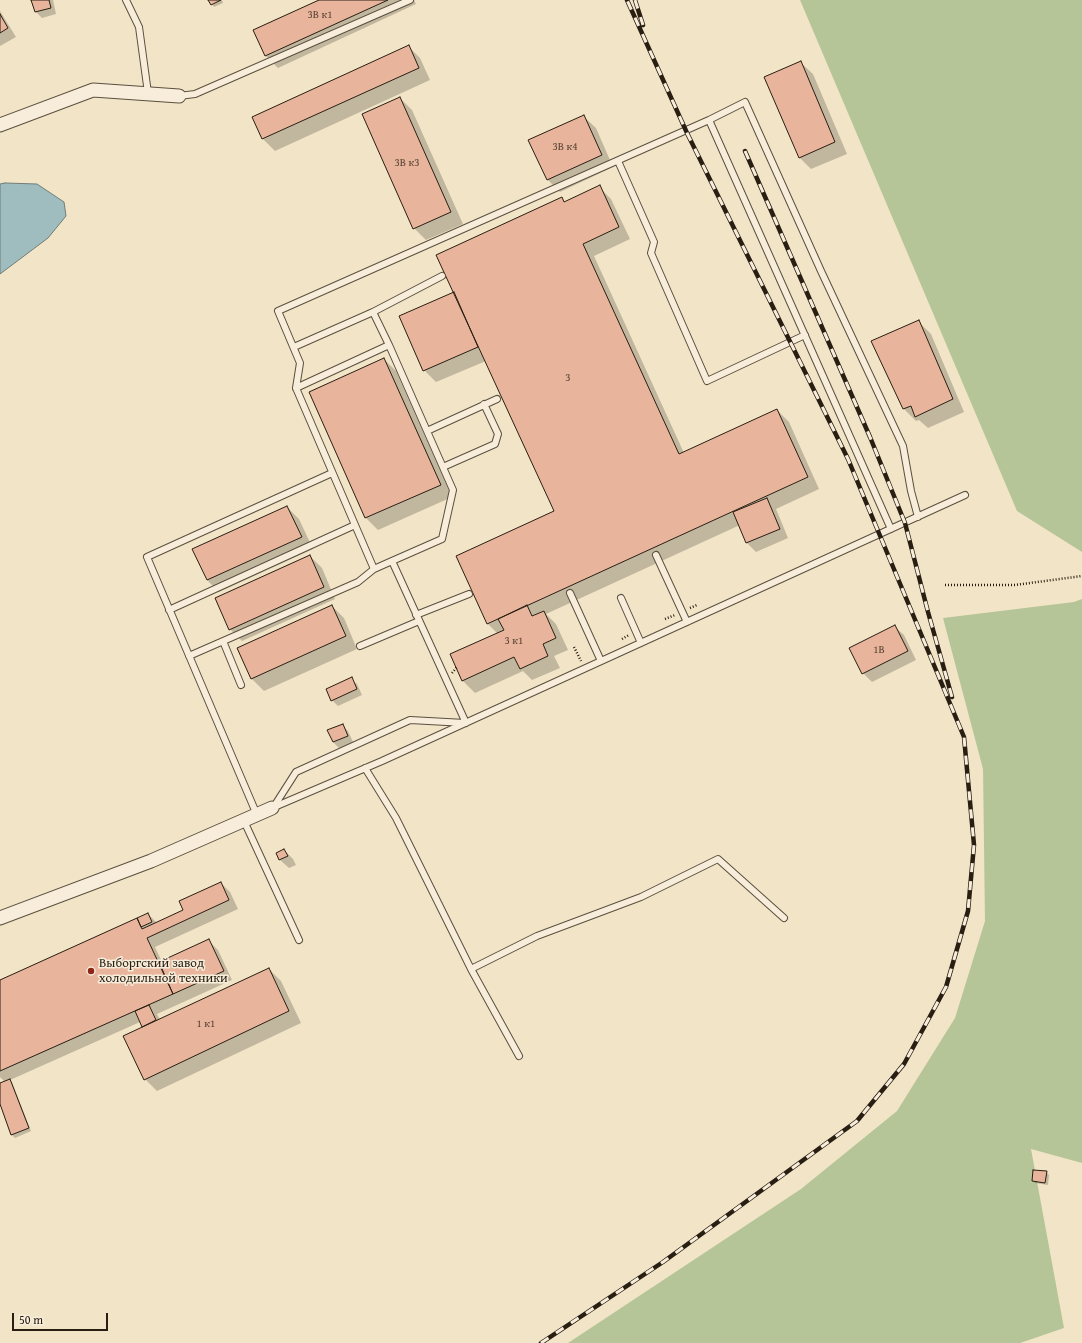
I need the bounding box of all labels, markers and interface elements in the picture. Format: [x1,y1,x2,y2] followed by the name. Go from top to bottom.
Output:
[307,8,333,22] house number: 3В к1
[552,140,578,154] house number: 3В к4
[394,156,420,170] house number: 3В к3
[565,371,571,385] house number: 3
[505,634,523,648] house number: 3 к1
[873,643,885,657] house number: 1В
[99,956,228,987] place label: Выборгский завод холодильной техники
[86,966,96,976] marker: Выборгский завод холодильной техники
[197,1017,215,1031] house number: 1 к1
[14,1305,110,1331] scale bar
[19,1311,43,1328] text: 50 m

